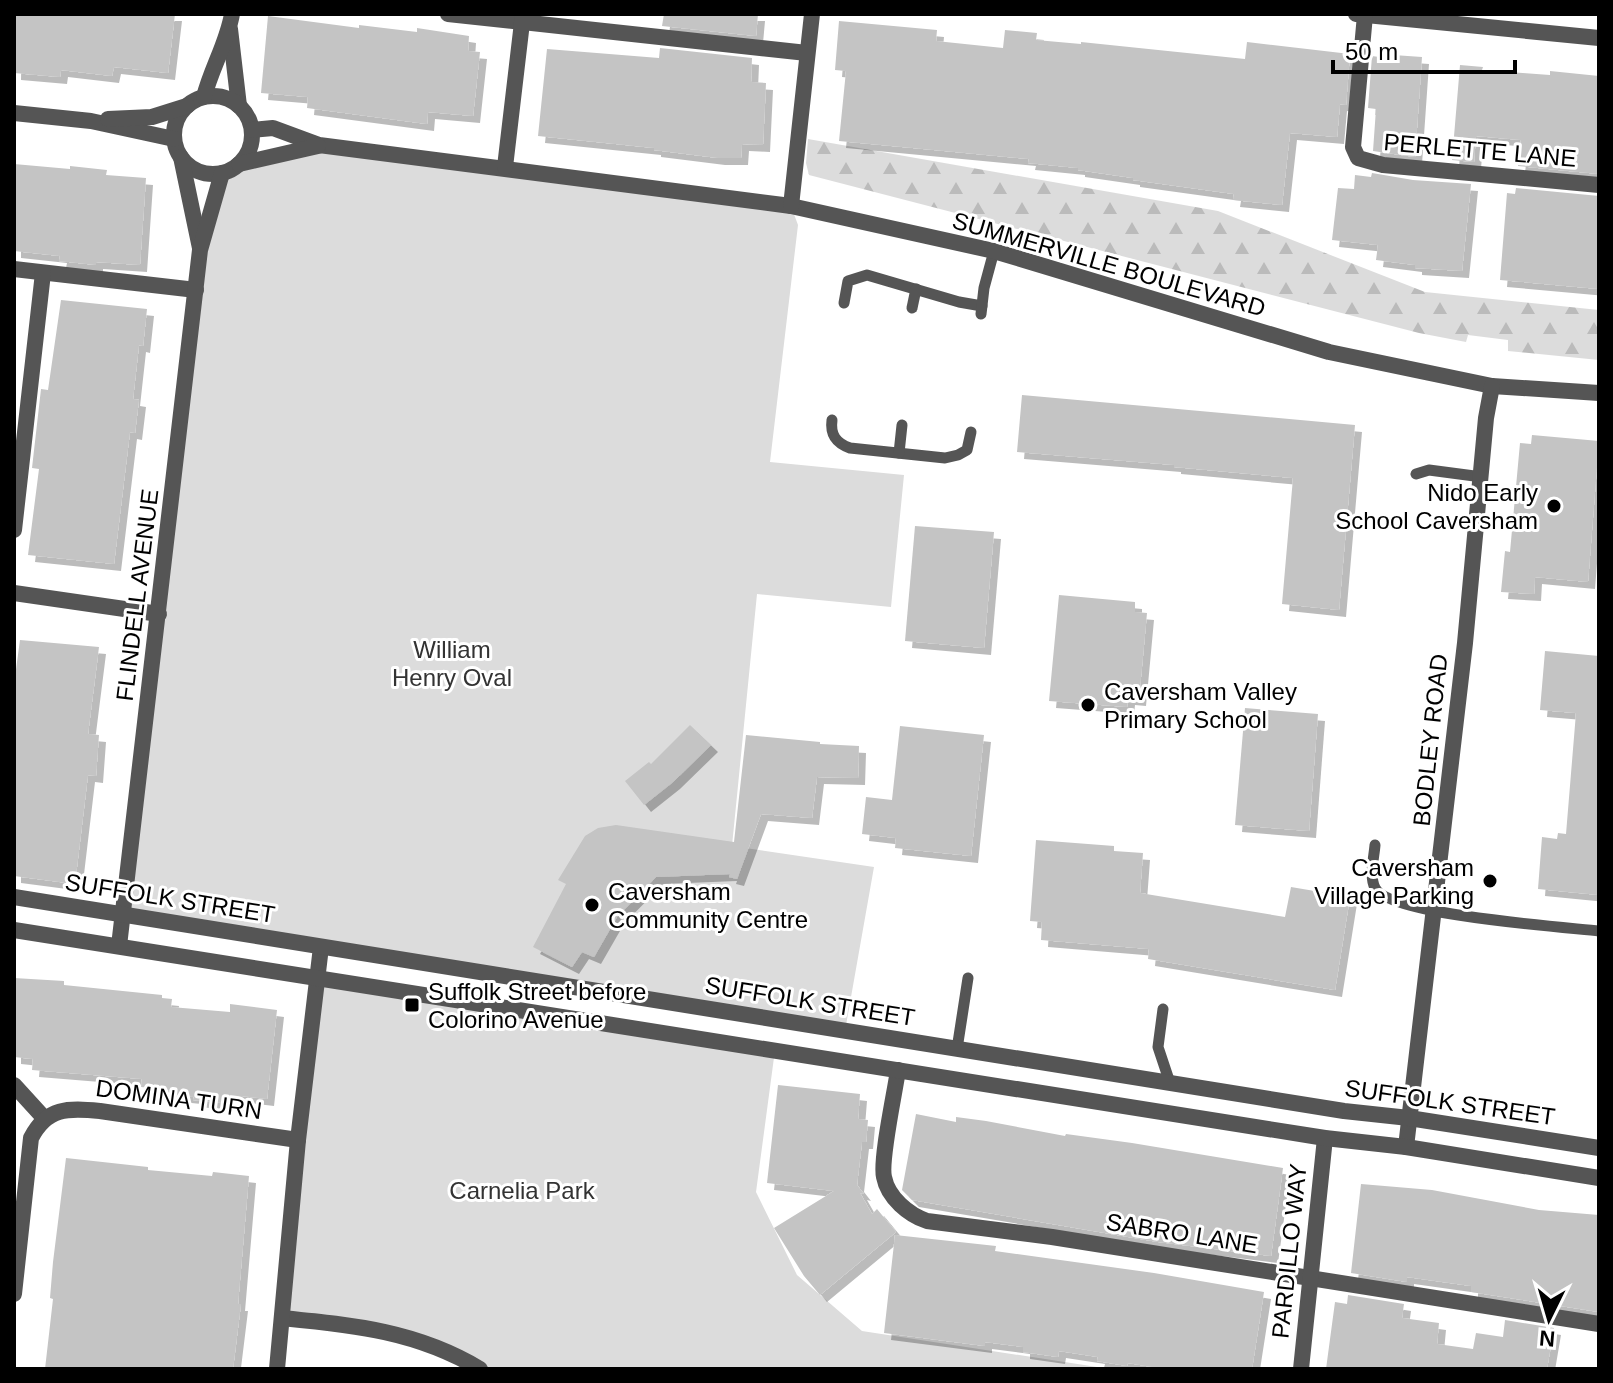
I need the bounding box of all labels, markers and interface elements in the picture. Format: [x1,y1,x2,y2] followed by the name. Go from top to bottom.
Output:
[1333,24,1515,74] scale bar
[1345,38,1398,65] text: 50 m
[1382,128,1578,172] street label: PERLETTE LANE
[949,206,1269,322] street label: SUMMERVILLE BOULEVARD
[1335,479,1538,534] place label: Nido Early School Caversham
[111,487,163,703] street label: FLINDELL AVENUE
[1545,497,1563,515] marker: Nido Early School Caversham
[392,636,512,691] park label: William Henry Oval
[1408,653,1452,827] street label: BODLEY ROAD
[1104,678,1297,733] place label: Caversham Valley Primary School
[1079,696,1097,714] marker: Caversham Valley Primary School
[1314,854,1474,909] place label: Caversham Village Parking
[63,868,277,928] street label: SUFFOLK STREET
[1481,872,1499,890] marker: Caversham Village Parking
[608,878,808,933] place label: Caversham Community Centre
[583,896,601,914] marker: Caversham Community Centre
[703,971,917,1031] street label: SUFFOLK STREET
[428,978,646,1033] place label: Suffolk Street before Colorino Avenue
[403,996,421,1014] marker: Suffolk Street before Colorino Avenue
[94,1074,264,1124] street label: DOMINA TURN
[1343,1074,1557,1130] street label: SUFFOLK STREET
[1266,1162,1312,1340] street label: PARDILLO WAY
[449,1177,596,1204] park label: Carnelia Park
[1104,1208,1260,1258] street label: SABRO LANE
[1509,1279,1589,1359] north arrow
[1538,1325,1556,1352] text: N

